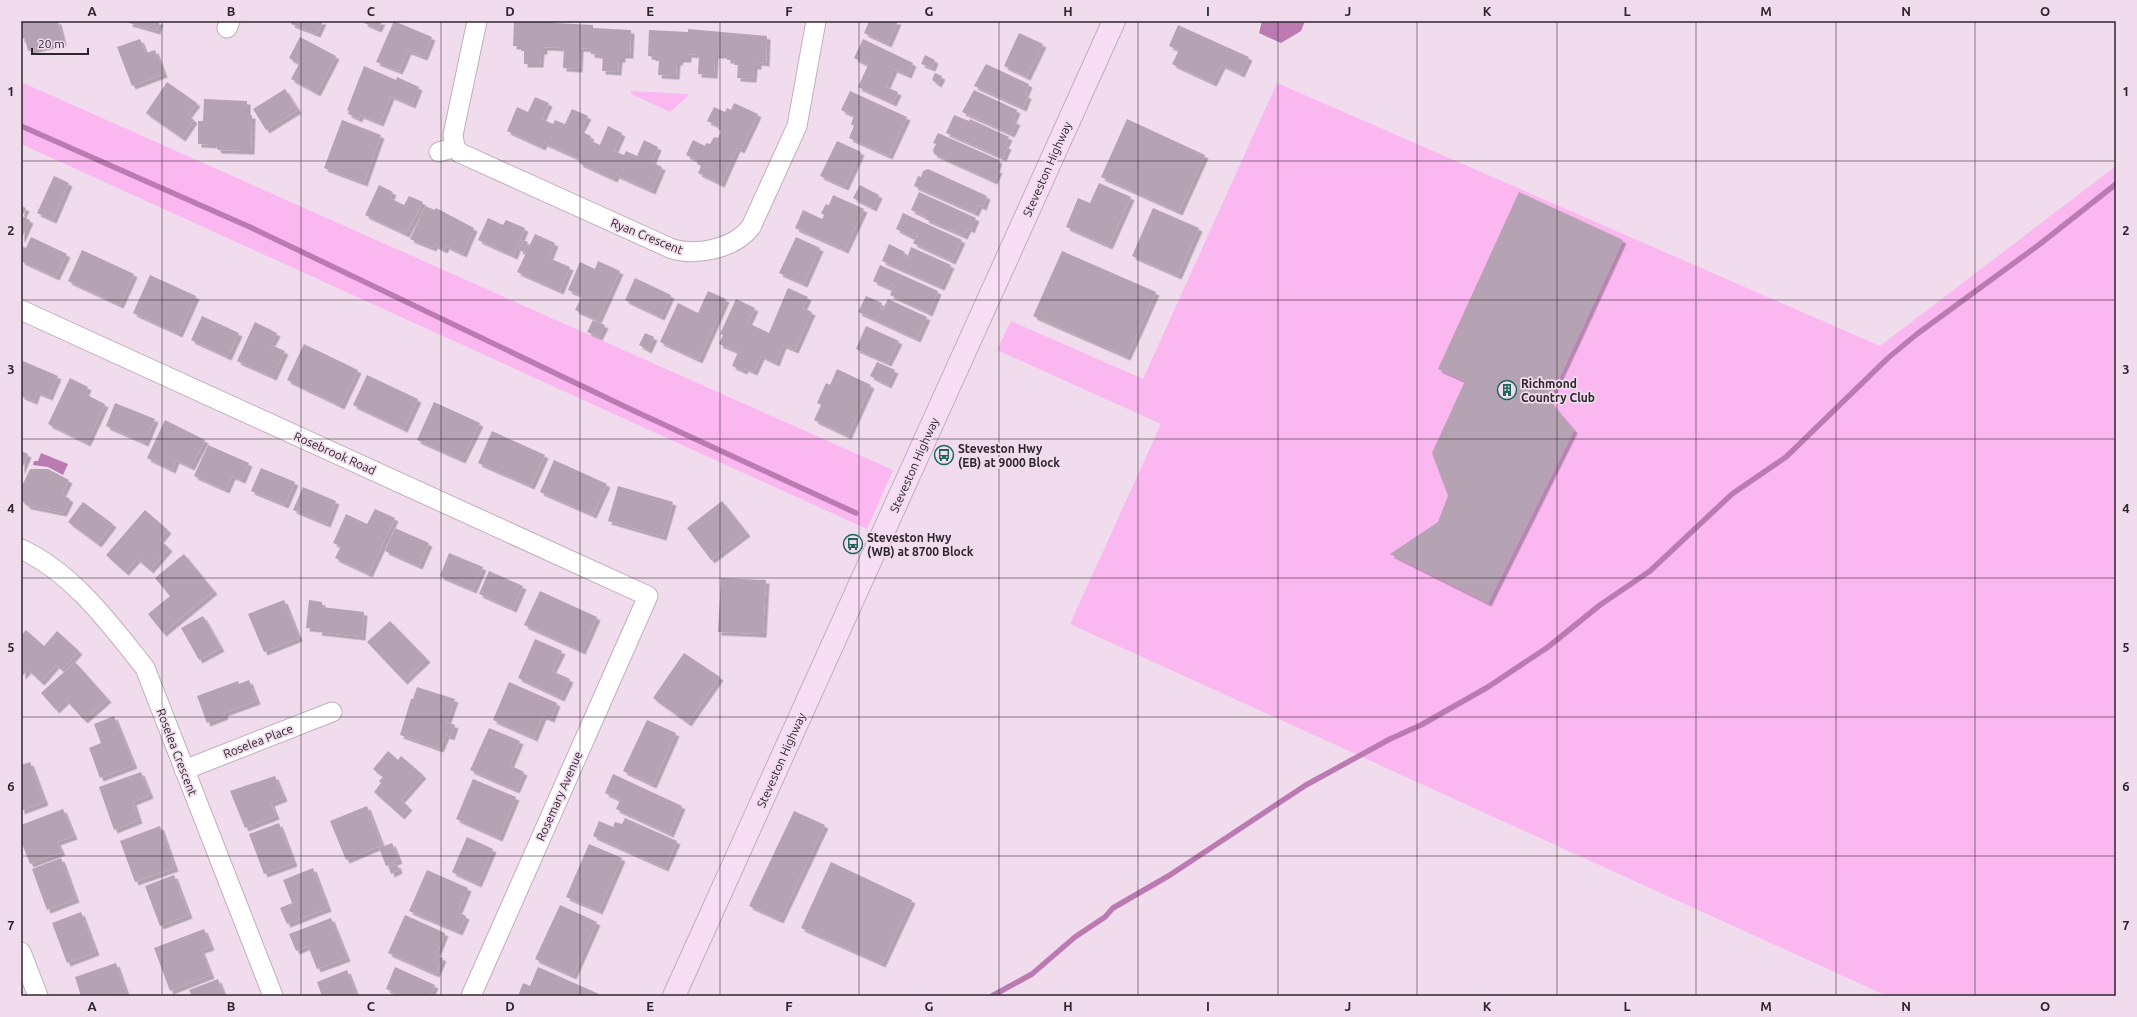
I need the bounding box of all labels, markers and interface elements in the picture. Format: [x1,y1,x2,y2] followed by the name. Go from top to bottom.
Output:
[87,4,97,18] text: A
[227,4,236,18] text: B
[367,4,376,18] text: C
[505,4,515,18] text: D
[646,4,654,18] text: E
[785,4,793,18] text: F
[925,4,934,18] text: G
[1063,4,1073,18] text: H
[1206,4,1210,18] text: I
[1345,4,1351,18] text: J
[1483,4,1492,18] text: K
[1623,4,1631,18] text: L
[1760,4,1772,18] text: M
[1901,4,1911,18] text: N
[2040,4,2050,18] text: O
[32,30,88,56] scale bar
[38,37,65,50] text: 20 m
[7,84,15,98] text: 1
[2122,84,2130,98] text: 1
[1020,119,1074,219] street label: Steveston Highway
[609,216,685,256] street label: Ryan Crescent
[7,223,15,237] text: 2
[2122,223,2130,237] text: 2
[7,362,15,376] text: 3
[2122,362,2130,376] text: 3
[1521,377,1595,404] place label: Richmond Country Club
[1496,379,1518,401] building icon: Richmond Country Club
[887,415,941,515] street label: Steveston Highway
[292,429,378,477] street label: Rosebrook Road
[958,442,1060,470] place label: Steveston Hwy (EB) at 9000 Block
[933,444,955,466] bus stop icon: Steveston Hwy (EB) at 9000 Block
[7,501,15,515] text: 4
[2122,501,2130,515] text: 4
[867,531,974,559] place label: Steveston Hwy (WB) at 8700 Block
[842,533,864,555] bus stop icon: Steveston Hwy (WB) at 8700 Block
[7,640,15,654] text: 5
[2122,640,2130,654] text: 5
[154,707,200,798] street label: Roselea Crescent
[754,710,808,810] street label: Steveston Highway
[221,722,295,760] street label: Roselea Place
[533,749,585,843] street label: Rosemary Avenue
[7,779,15,793] text: 6
[2122,779,2130,793] text: 6
[7,918,15,932] text: 7
[2122,918,2130,932] text: 7
[87,999,97,1013] text: A
[227,999,236,1013] text: B
[367,999,376,1013] text: C
[505,999,515,1013] text: D
[646,999,654,1013] text: E
[785,999,793,1013] text: F
[925,999,934,1013] text: G
[1063,999,1073,1013] text: H
[1206,999,1210,1013] text: I
[1345,999,1351,1013] text: J
[1483,999,1492,1013] text: K
[1623,999,1631,1013] text: L
[1760,999,1772,1013] text: M
[1901,999,1911,1013] text: N
[2040,999,2050,1013] text: O

